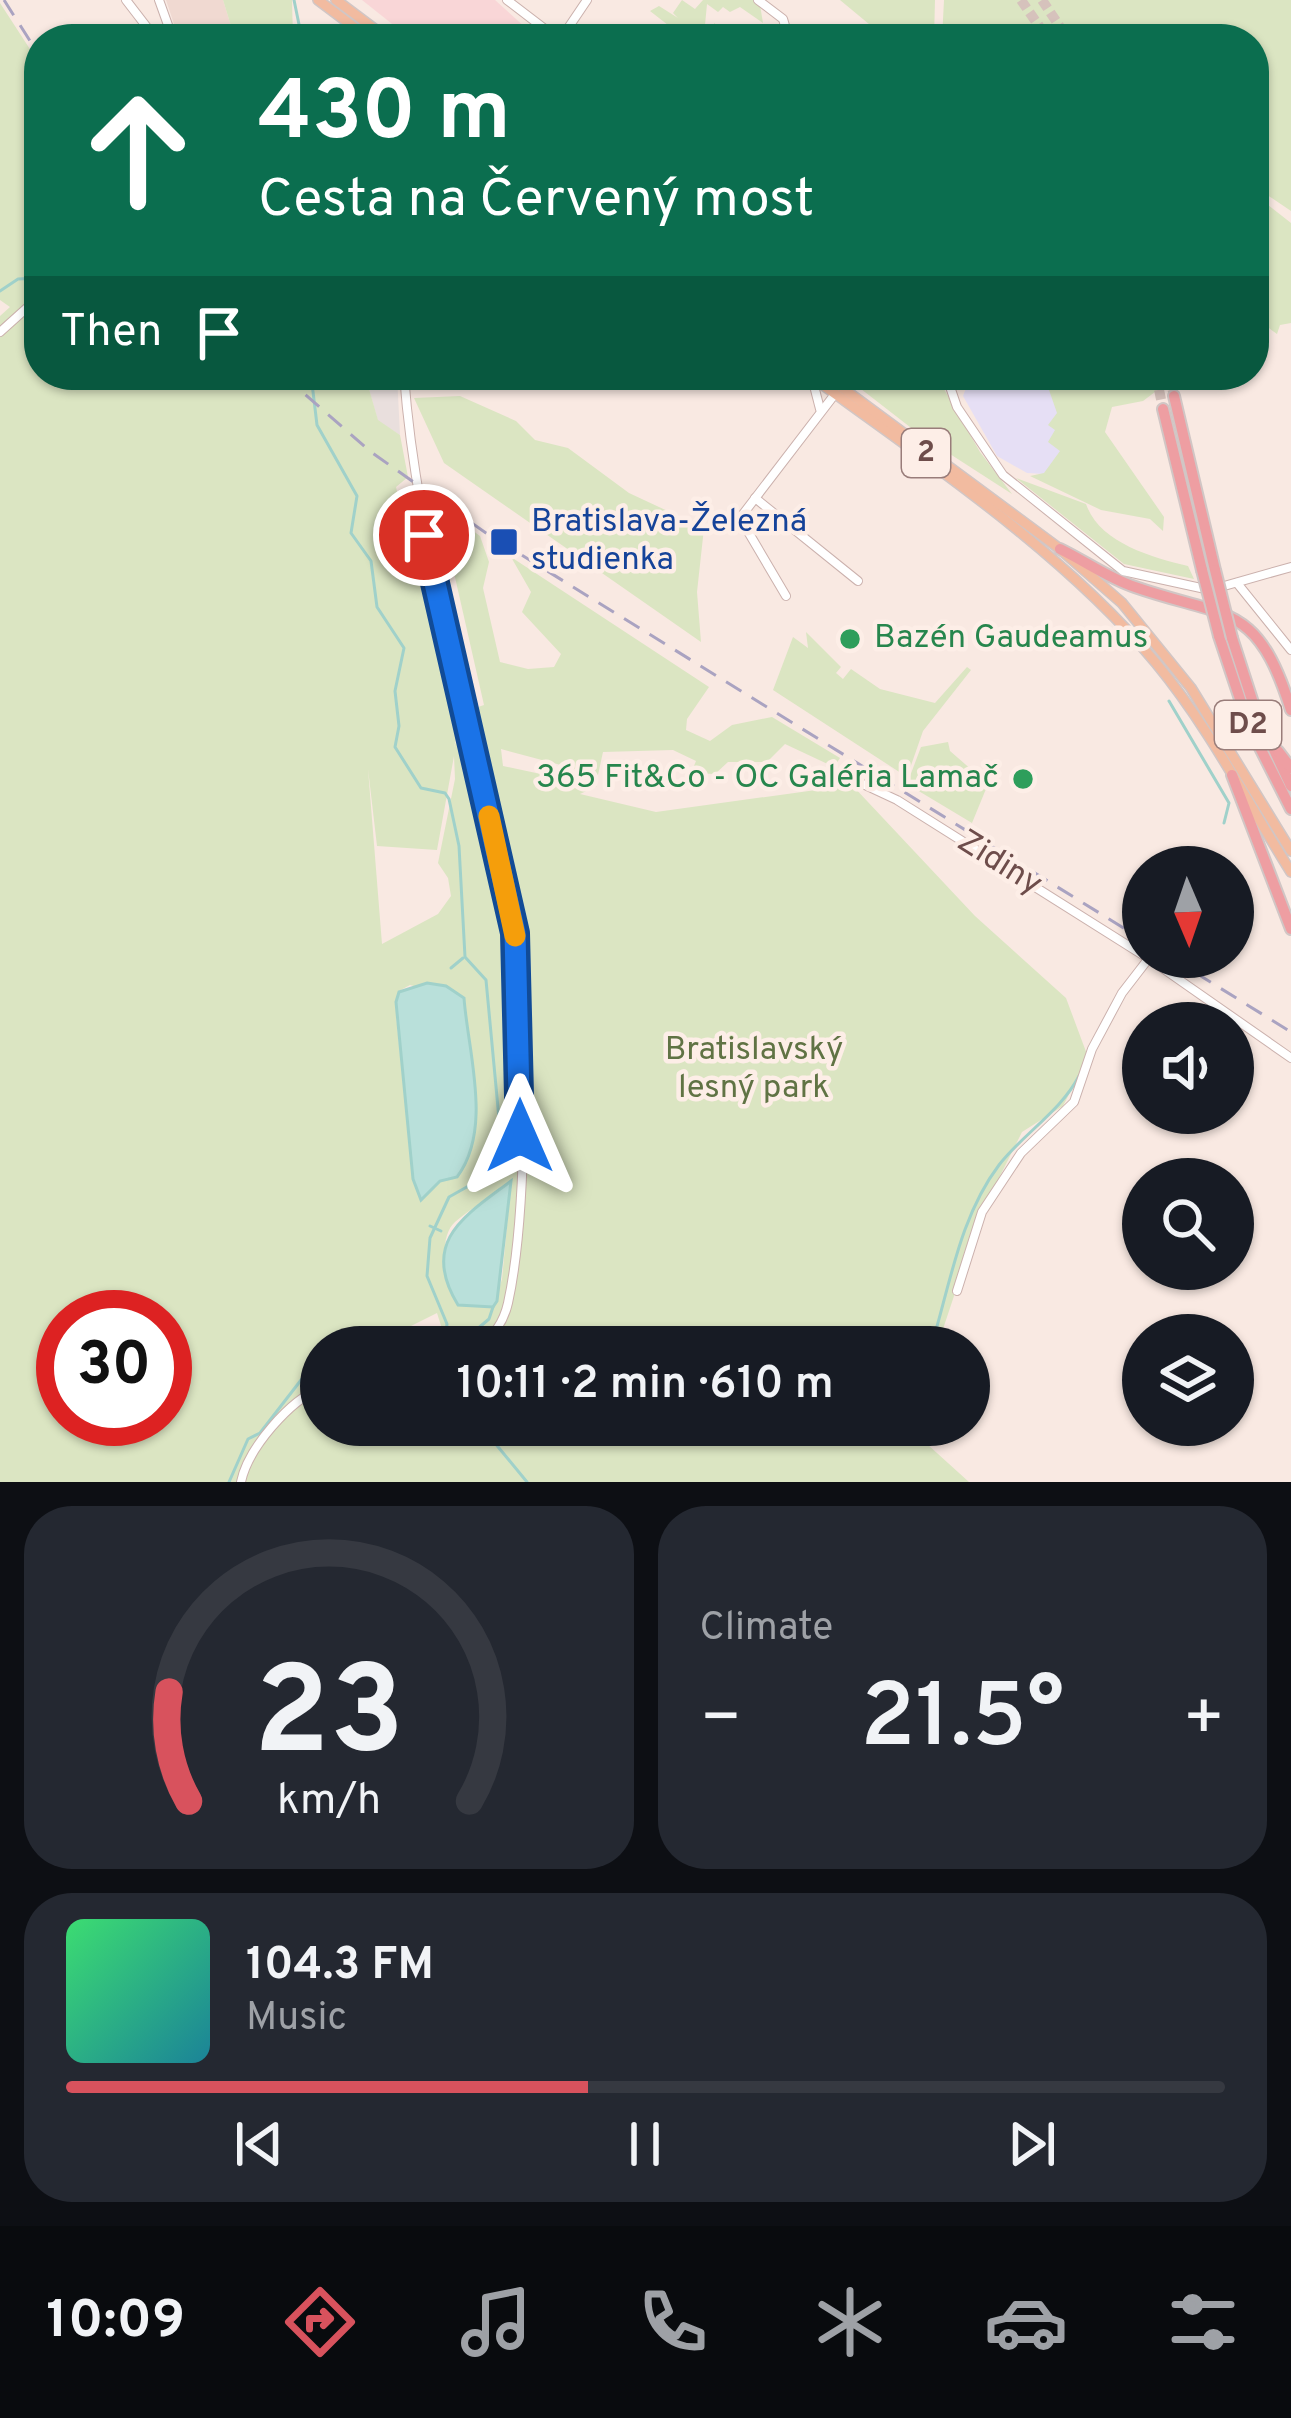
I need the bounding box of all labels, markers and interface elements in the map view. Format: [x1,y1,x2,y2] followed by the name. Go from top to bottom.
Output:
[258,63,511,169] text: 430 m
[60,72,216,228] icon: ahead
[258,167,814,236] text: Cesta na Červený most
[186,300,252,366] icon: arrive
[60,305,162,362] text: Then
[902,429,950,477] road number: 2
[373,484,475,586] pin
[531,501,807,582] place label: Bratislava-Železná studienka
[391,502,457,568] icon: arrive
[488,526,520,558] marker: Bratislava-Železná studienka
[874,618,1148,660] place label: Bazén Gaudeamus
[837,626,863,652] marker: Bazén Gaudeamus
[1215,701,1281,749] road number: D2
[536,758,999,800] place label: 365 Fit&Co - OC Galéria Lamač
[1010,766,1036,792] marker: 365 Fit&Co - OC Galéria Lamač
[949,822,1049,906] street label: Zidiny
[1122,846,1254,978] north arrow
[1122,846,1254,1446] map controls
[1122,1002,1254,1134] button: sound
[665,1030,843,1110] park label: Bratislavský lesný park
[457,1073,583,1199] position arrow
[1122,1158,1254,1290] button: search
[36,1290,192,1446] speed limit sign: 30
[1122,1314,1254,1446] button: layers
[456,1357,834,1414] text: 10:11 · 2 min · 610 m
[700,1605,833,1654] text: Climate
[253,1640,404,1798] text: 23
[860,1665,1064,1778] text: 21.5°
[700,1680,742,1763] text: −
[1182,1680,1225,1763] text: +
[277,1774,381,1828] text: km/h
[246,1938,434,1995] text: 104.3 FM
[246,1995,347,2044] text: Music
[226,2111,292,2177] icon: previous
[612,2111,678,2177] icon: pause
[999,2111,1065,2177] icon: next
[278,2280,362,2364] icon: directions
[454,2280,538,2364] icon: music
[631,2280,715,2364] icon: phone
[808,2280,892,2364] icon: climate
[984,2280,1068,2364] icon: car
[1161,2280,1245,2364] icon: filters
[46,2288,185,2357] text: 10:09

